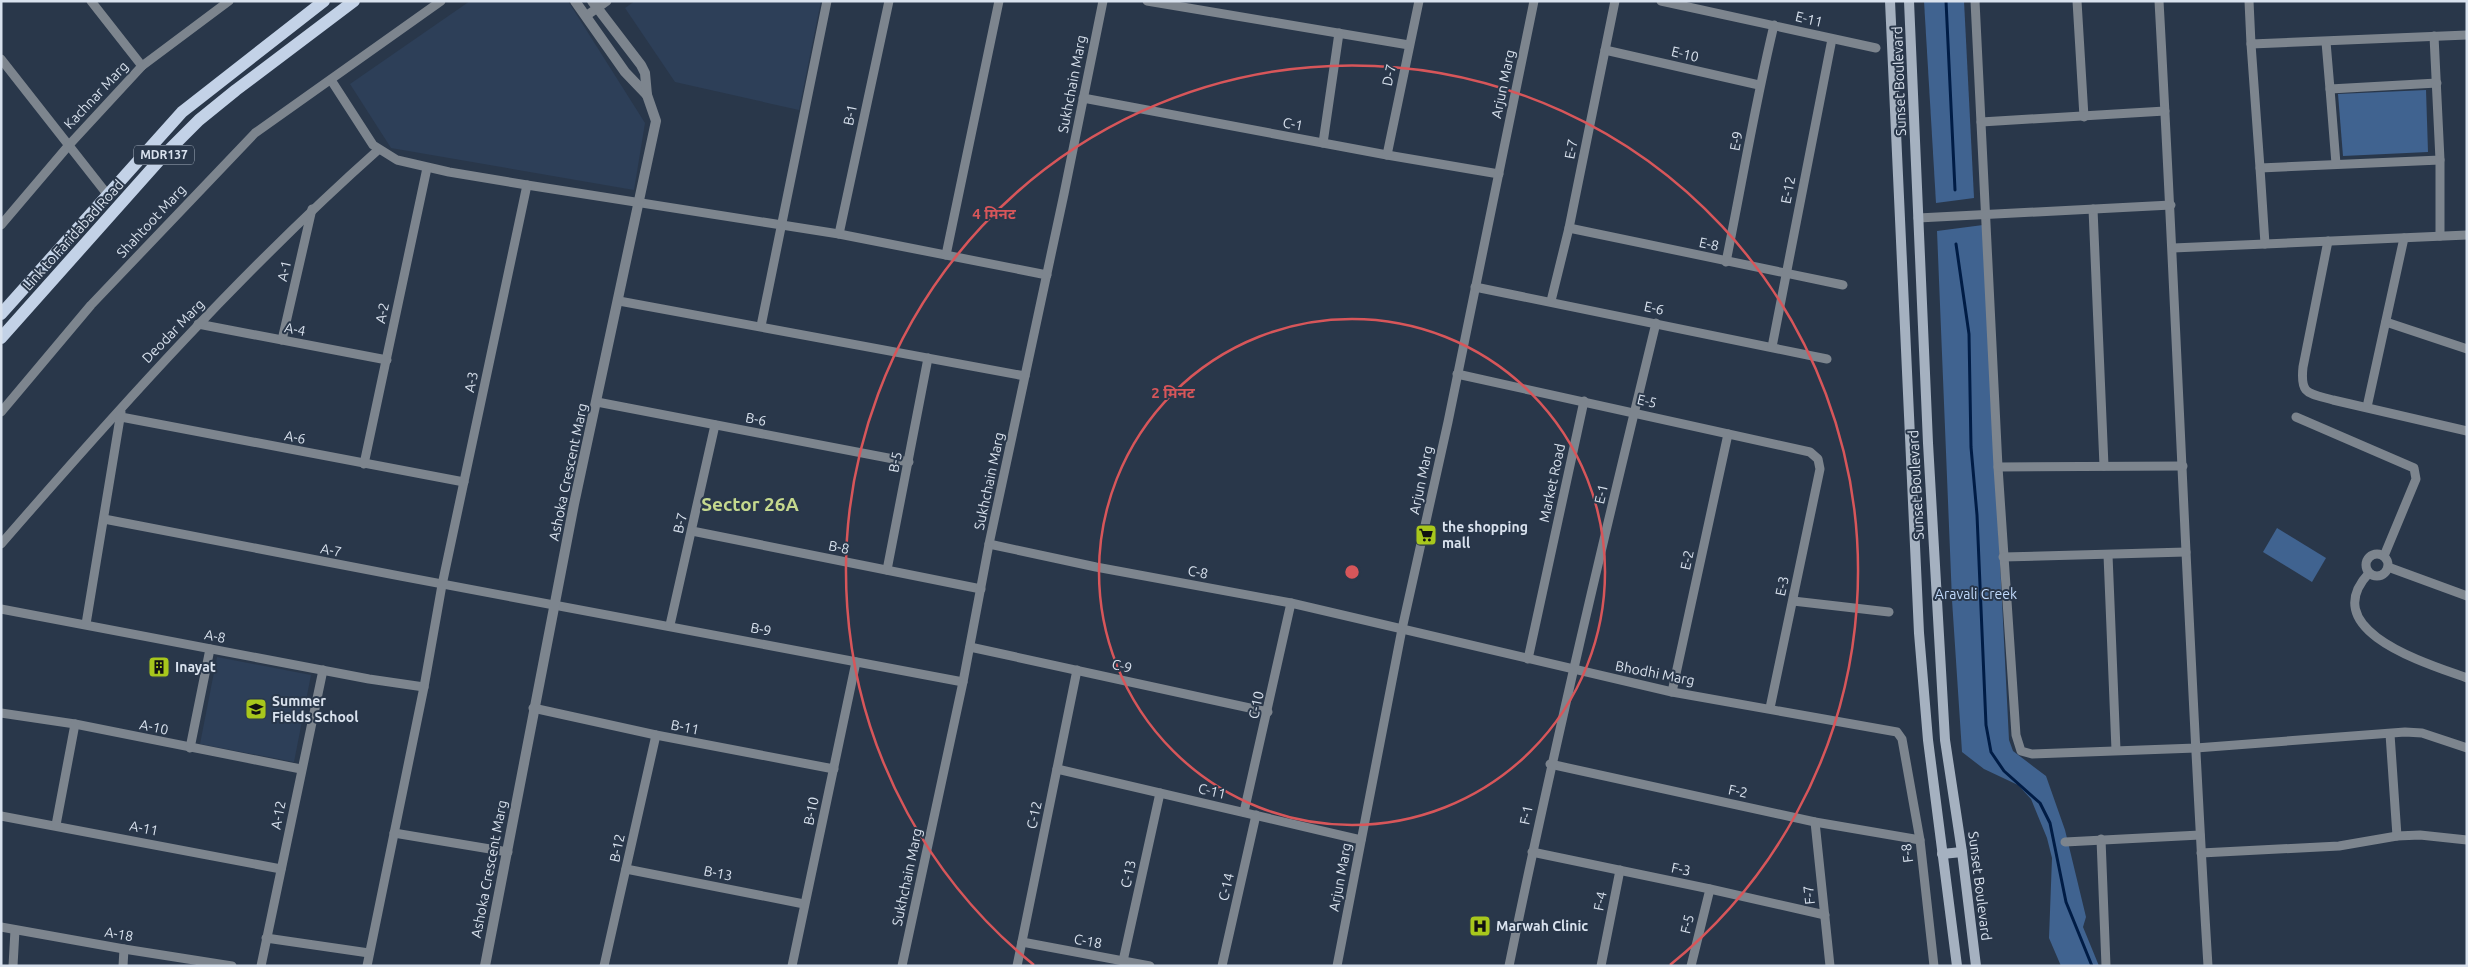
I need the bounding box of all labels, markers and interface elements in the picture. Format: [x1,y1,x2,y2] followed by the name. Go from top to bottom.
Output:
[1794,8,1824,30] street label: E-11
[1889,26,1909,136] street label: Sunset Boulevard
[1055,34,1089,134] street label: Sukhchain Marg
[1670,43,1700,65] street label: E-10
[1488,48,1518,120] street label: Arjun Marg
[61,58,131,132] street label: Kachnar Marg
[1379,63,1399,87] street label: D-7
[840,103,860,127] street label: B-1
[1282,114,1304,134] street label: C-1
[1726,130,1746,152] street label: E-9
[1561,138,1581,160] street label: E-7
[134,146,194,164] road number: MDR137
[1778,175,1798,205] street label: E-12
[19,177,127,293] street label: Link to Faridabad Road
[113,181,189,261] street label: Shahtoot Marg
[972,205,1017,222] text: 4 मिनट
[1698,234,1720,254] street label: E-8
[274,259,294,283] street label: A-1
[139,296,207,366] street label: Deodar Marg
[1643,298,1665,318] street label: E-6
[372,301,392,325] street label: A-2
[283,319,307,339] street label: A-4
[461,370,481,394] street label: A-3
[1151,384,1196,401] text: 2 मिनट
[1636,391,1658,411] street label: E-5
[546,402,590,542] street label: Ashoka Crescent Marg
[744,409,768,429] street label: B-6
[283,427,307,447] street label: A-6
[1905,430,1927,540] street label: Sunset Boulevard
[971,431,1007,531] street label: Sukhchain Marg
[1536,442,1568,524] street label: Market Road
[1406,444,1436,516] street label: Arjun Marg
[885,450,905,474] street label: B-5
[1591,483,1611,505] street label: E-1
[701,493,799,515] district label: Sector 26A
[670,511,690,535] street label: B-7
[1442,519,1528,551] place label: the shopping mall
[1414,523,1438,547] supermarket icon: the shopping mall
[827,537,851,557] street label: B-8
[319,540,343,560] street label: A-7
[1677,549,1697,571] street label: E-2
[1187,562,1210,582] street label: C-8
[1343,563,1361,581] centre of rings
[1772,575,1792,597] street label: E-3
[1935,586,2017,602] park label: Aravali Creek
[749,619,773,639] street label: B-9
[203,626,227,646] street label: A-8
[147,655,171,679] building icon: Inayat
[1110,656,1134,676] street label: C-9
[1614,657,1696,689] street label: Bhodhi Marg
[175,659,216,675] place label: Inayat
[1245,689,1267,720] street label: C-10
[272,693,359,725] place label: Summer Fields School
[244,697,268,721] school or university icon: Summer Fields School
[138,716,170,738] street label: A-10
[669,716,701,738] street label: B-11
[1196,780,1228,802] street label: C-11
[1727,781,1749,801] street label: F-2
[800,795,822,827] street label: B-10
[267,799,289,831] street label: A-12
[468,799,510,939] street label: Ashoka Crescent Marg
[1023,800,1045,830] street label: C-12
[1516,804,1536,826] street label: F-1
[128,817,160,839] street label: A-11
[889,827,925,927] street label: Sukhchain Marg
[1965,831,1995,941] street label: Sunset Boulevard
[606,832,628,864] street label: B-12
[1325,841,1355,913] street label: Arjun Marg
[1898,842,1916,864] street label: F-8
[1117,859,1139,889] street label: C-13
[1670,859,1692,879] street label: F-3
[702,862,734,884] street label: B-13
[1215,871,1237,903] street label: C-14
[1800,885,1818,905] street label: F-7
[1590,890,1610,912] street label: F-4
[1677,913,1697,935] street label: F-5
[1468,914,1492,938] hospital icon: Marwah Clinic
[1496,918,1588,934] place label: Marwah Clinic
[103,924,135,944] street label: A-18
[1073,931,1103,951] street label: C-18

